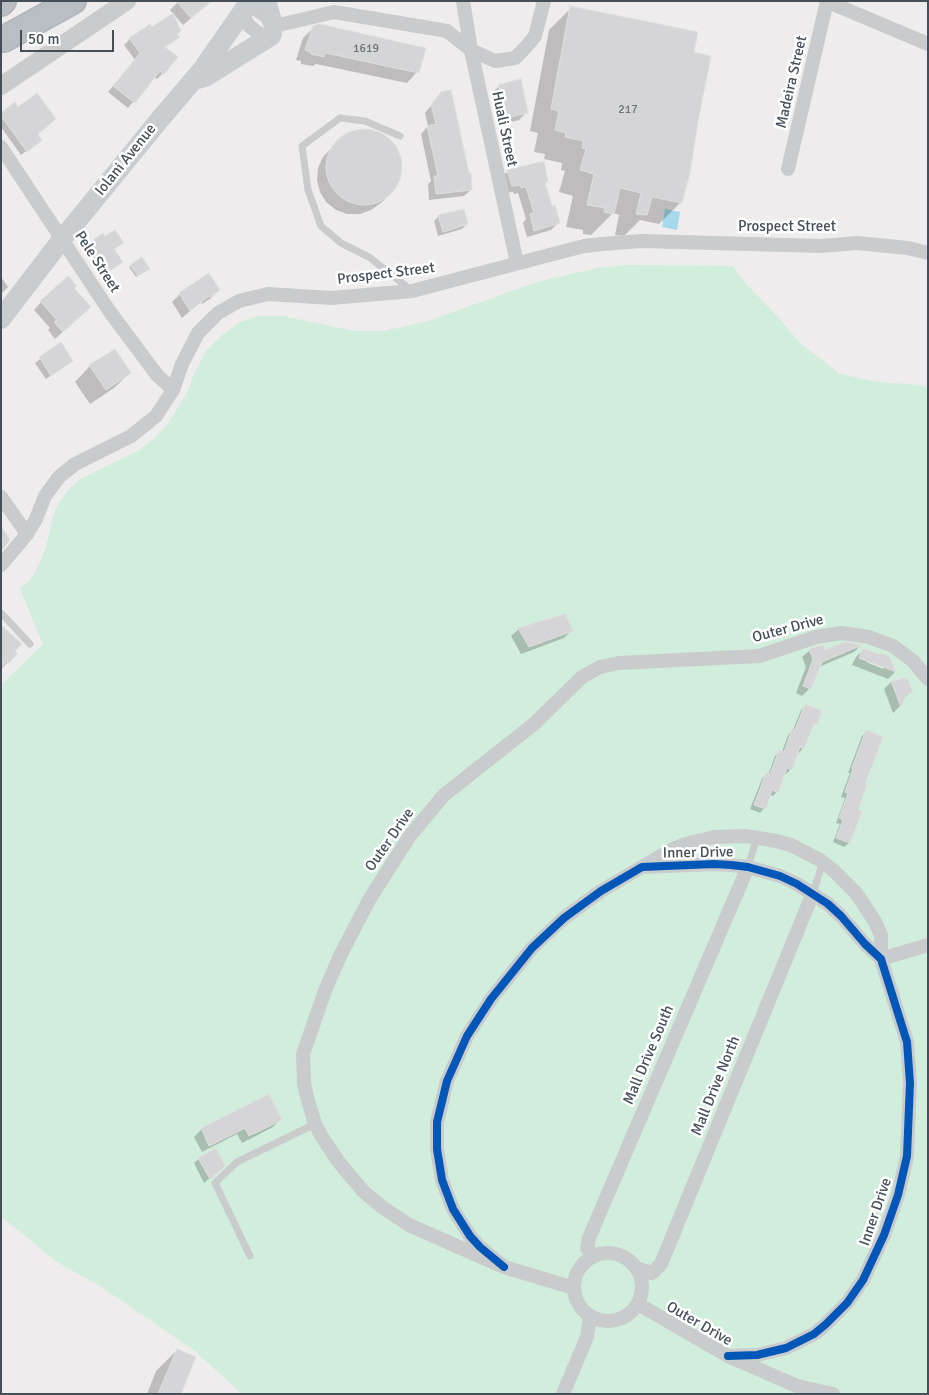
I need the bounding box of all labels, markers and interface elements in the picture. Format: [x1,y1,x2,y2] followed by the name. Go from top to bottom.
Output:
[22,20,116,52] scale bar
[28,30,59,48] text: 50 m
[773,34,811,130] street label: Madeira Street
[353,42,379,56] house number: 1619
[487,90,521,168] street label: Huali Street
[618,103,638,117] house number: 217
[92,121,160,199] street label: Iolani Avenue
[738,218,836,236] street label: Prospect Street
[70,228,124,296] street label: Pele Street
[336,259,436,289] street label: Prospect Street
[750,611,826,647] street label: Outer Drive
[362,805,418,875] street label: Outer Drive
[663,843,733,863] street label: Inner Drive
[620,1003,678,1107] street label: Mall Drive South
[688,1034,744,1138] street label: Mall Drive North
[856,1176,896,1248] street label: Inner Drive
[663,1298,735,1350] street label: Outer Drive

